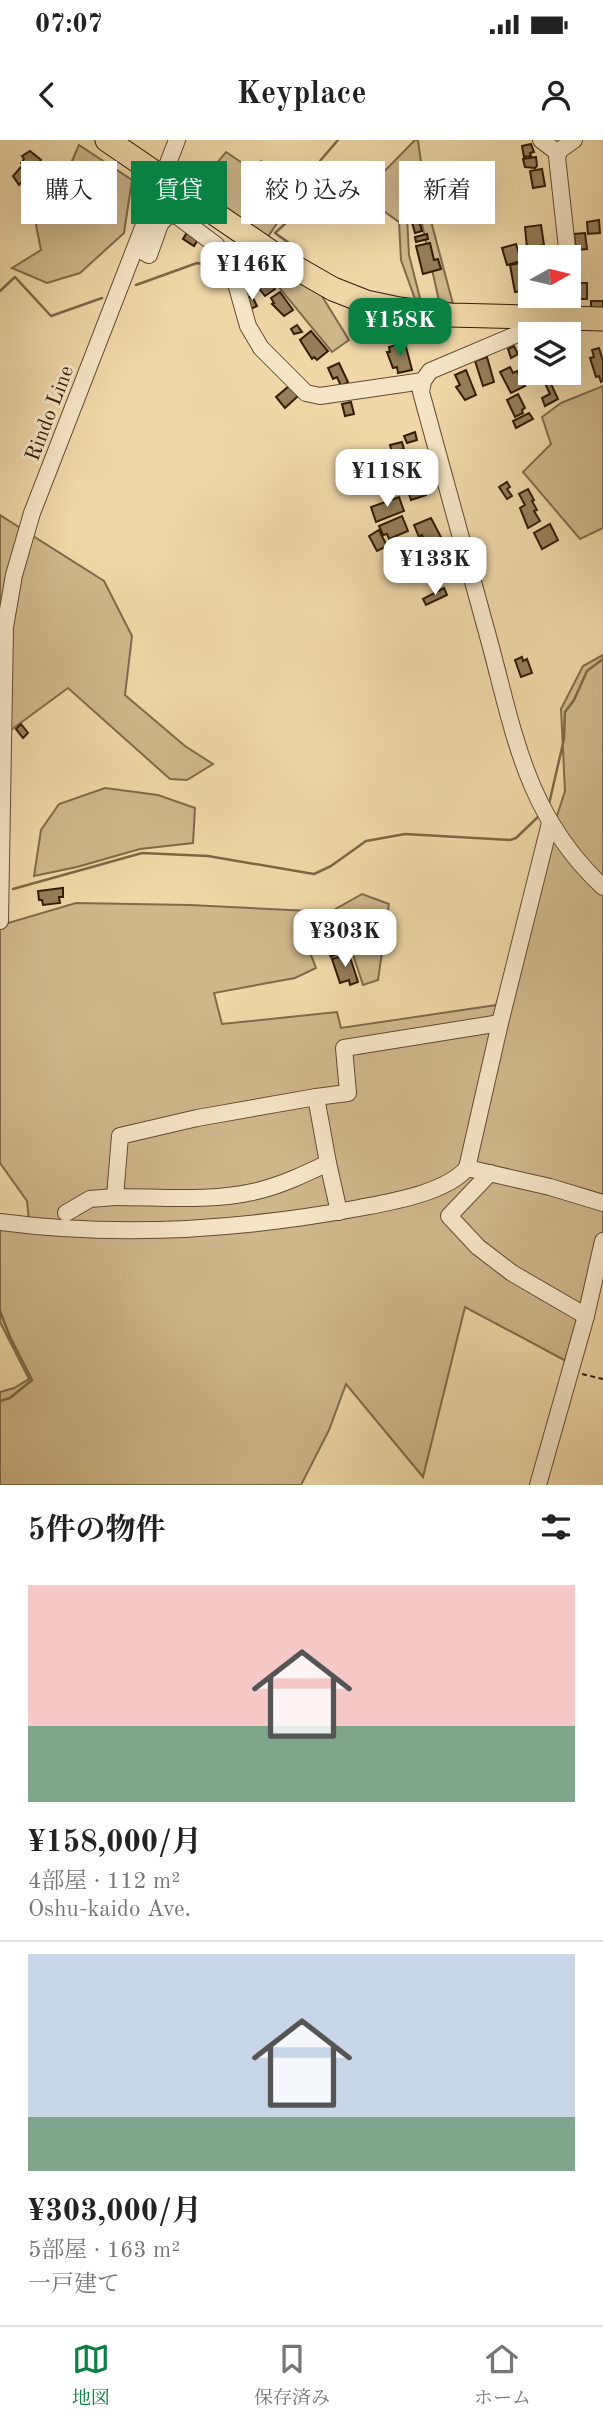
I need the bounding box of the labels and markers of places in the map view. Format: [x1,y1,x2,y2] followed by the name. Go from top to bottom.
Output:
[203,242,301,302] pin: ¥146K
[351,298,449,358] pin: ¥158K
[338,450,436,509] pin: ¥118K
[386,538,484,597] pin: ¥133K
[296,910,394,969] pin: ¥303K

